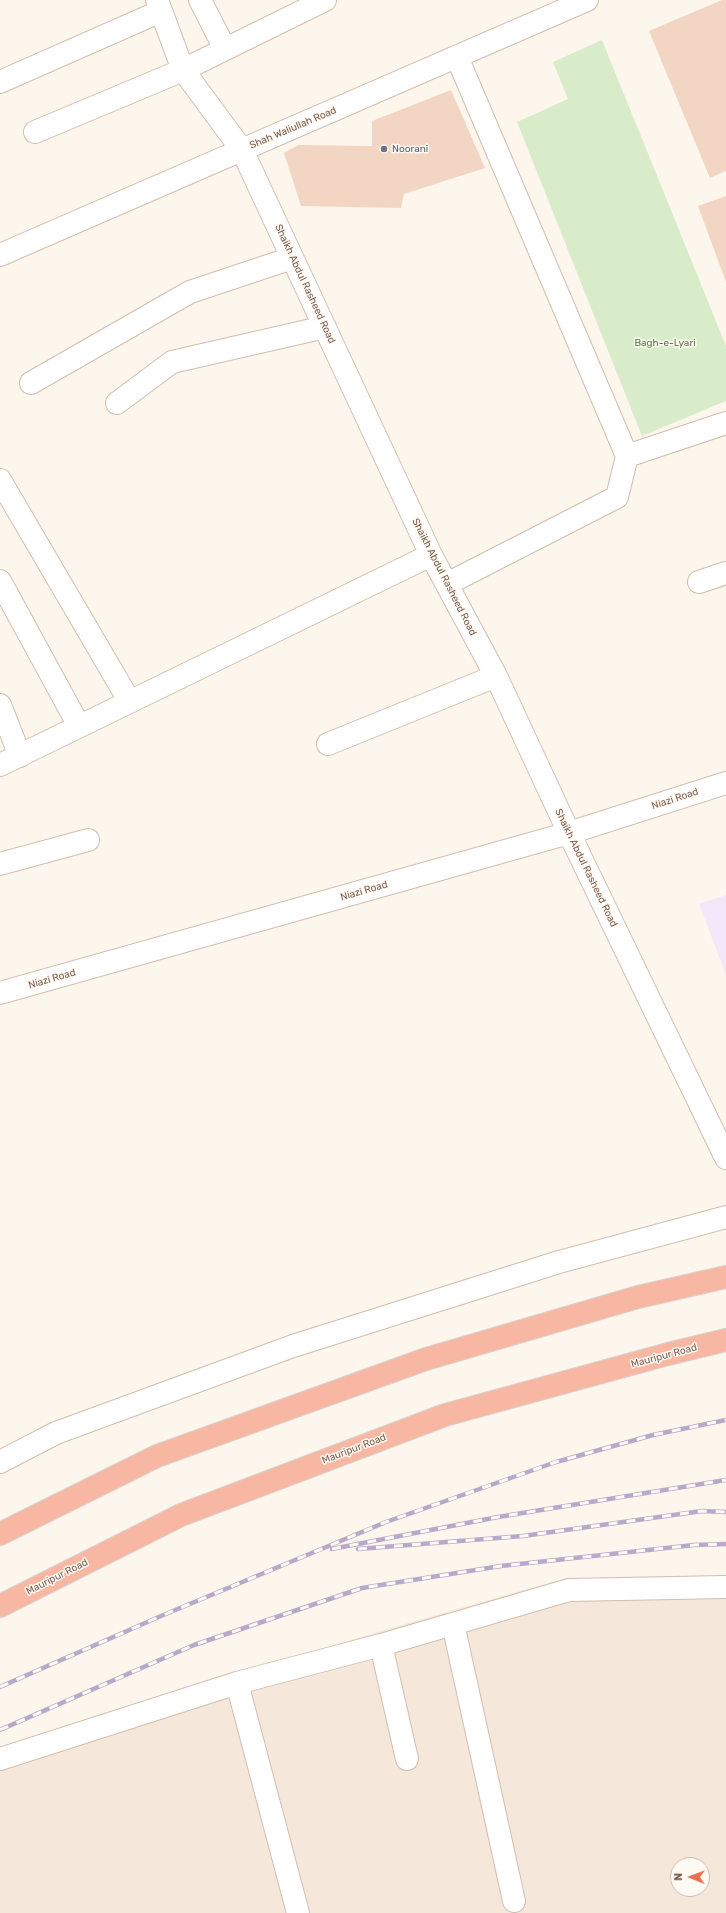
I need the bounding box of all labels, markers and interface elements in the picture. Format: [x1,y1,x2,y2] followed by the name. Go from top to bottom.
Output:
[248,104,338,152] street label: Shah Waliullah Road
[392,143,428,155] place label: Noorani
[379,144,389,154] marker: Noorani
[272,223,338,345] street label: Shaikh Abdul Rasheed Road
[634,337,696,349] park label: Bagh-e-Lyari
[409,516,479,638] street label: Shaikh Abdul Rasheed Road
[650,786,700,812] street label: Niazi Road
[552,807,620,929] street label: Shaikh Abdul Rasheed Road
[339,879,389,903] street label: Niazi Road
[27,967,77,991] street label: Niazi Road
[630,1341,698,1371] street label: Mauripur Road
[320,1431,388,1467] street label: Mauripur Road
[24,1556,90,1598] street label: Mauripur Road
[670,1857,710,1897] north arrow
[672,1873,685,1881] text: N

